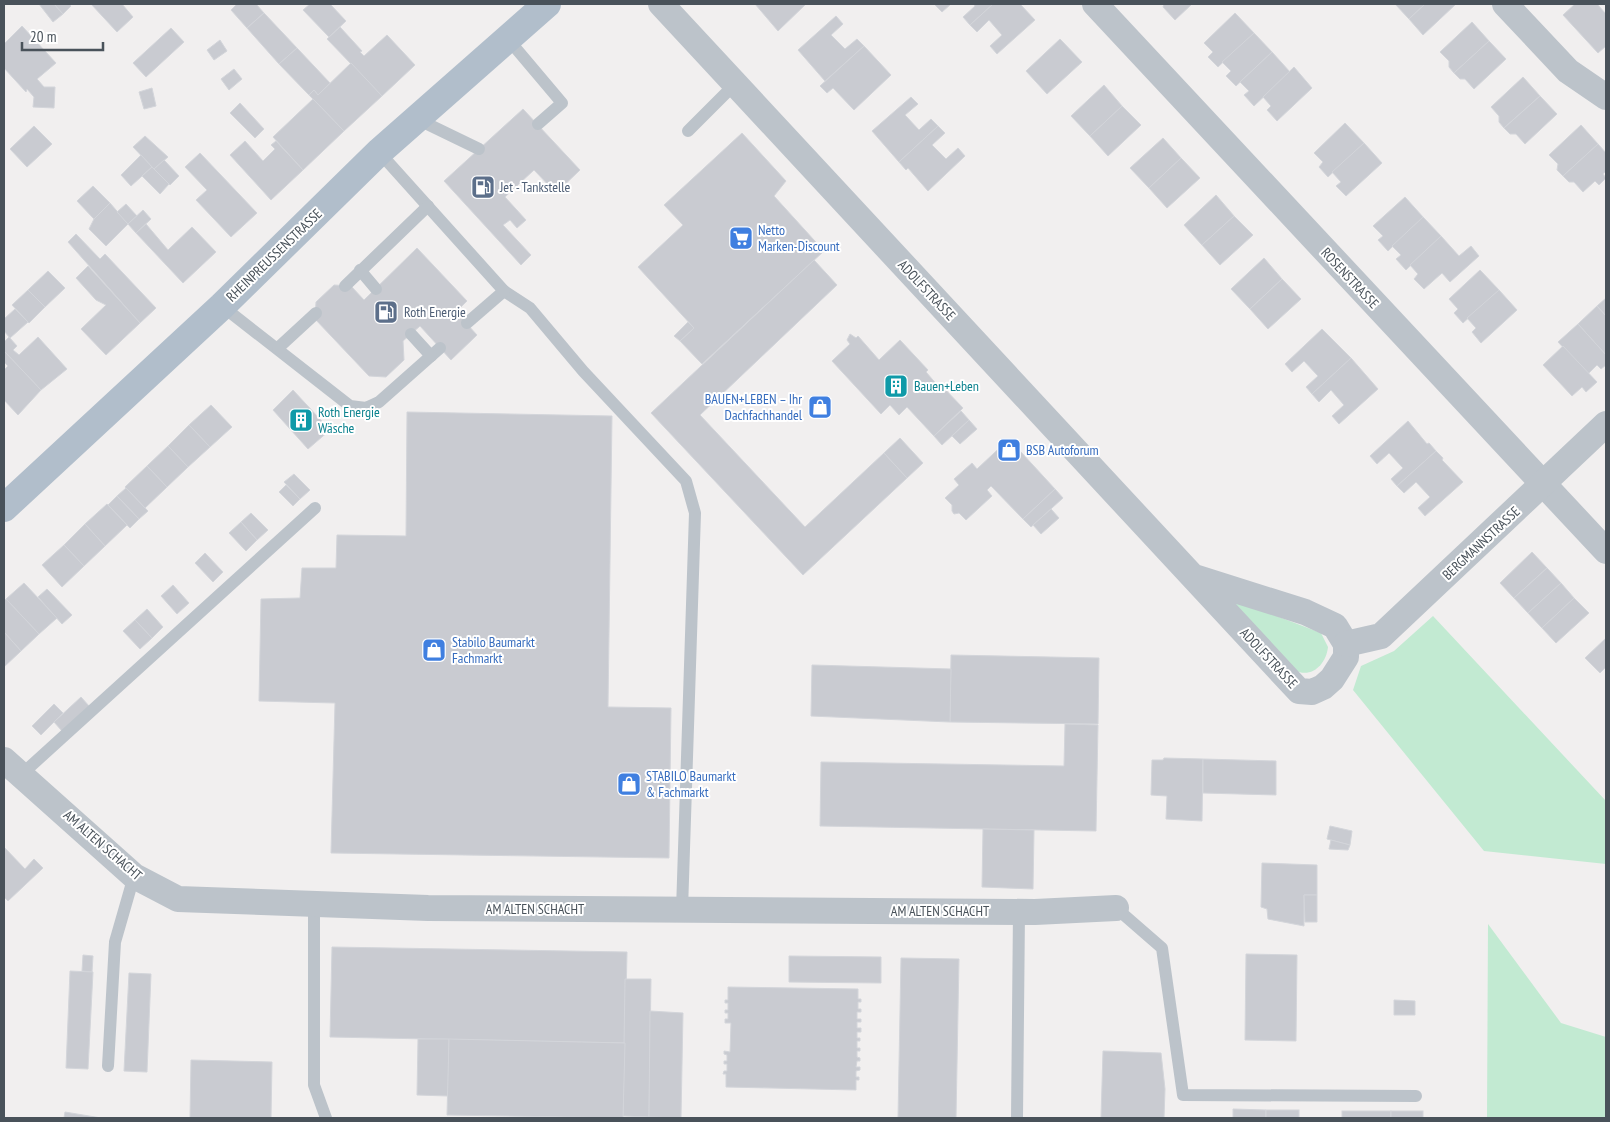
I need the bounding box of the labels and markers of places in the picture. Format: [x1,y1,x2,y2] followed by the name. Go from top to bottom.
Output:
[470,174,496,200] fuel station icon: Jet - Tankstelle
[499,178,571,196] place label: Jet - Tankstelle
[758,221,840,255] place label: Netto Marken-Discount
[728,225,754,251] supermarket icon: Netto Marken-Discount
[373,299,399,325] fuel station icon: Roth Energie
[404,303,466,321] place label: Roth Energie
[883,373,909,399] building icon: Bauen+Leben
[914,377,979,395] place label: Bauen+Leben
[705,390,803,424] place label: BAUEN+LEBEN – Ihr Dachfachhandel
[807,394,833,420] shop icon: BAUEN+LEBEN – Ihr Dachfachhandel
[318,403,380,437] place label: Roth Energie Wäsche
[288,407,314,433] building icon: Roth Energie Wäsche
[996,437,1022,463] shop icon: BSB Autoforum
[1026,441,1099,459] place label: BSB Autoforum
[452,633,535,667] place label: Stabilo Baumarkt Fachmarkt
[421,637,447,663] shop icon: Stabilo Baumarkt Fachmarkt
[646,767,736,801] place label: STABILO Baumarkt & Fachmarkt
[616,771,642,797] shop icon: STABILO Baumarkt & Fachmarkt

